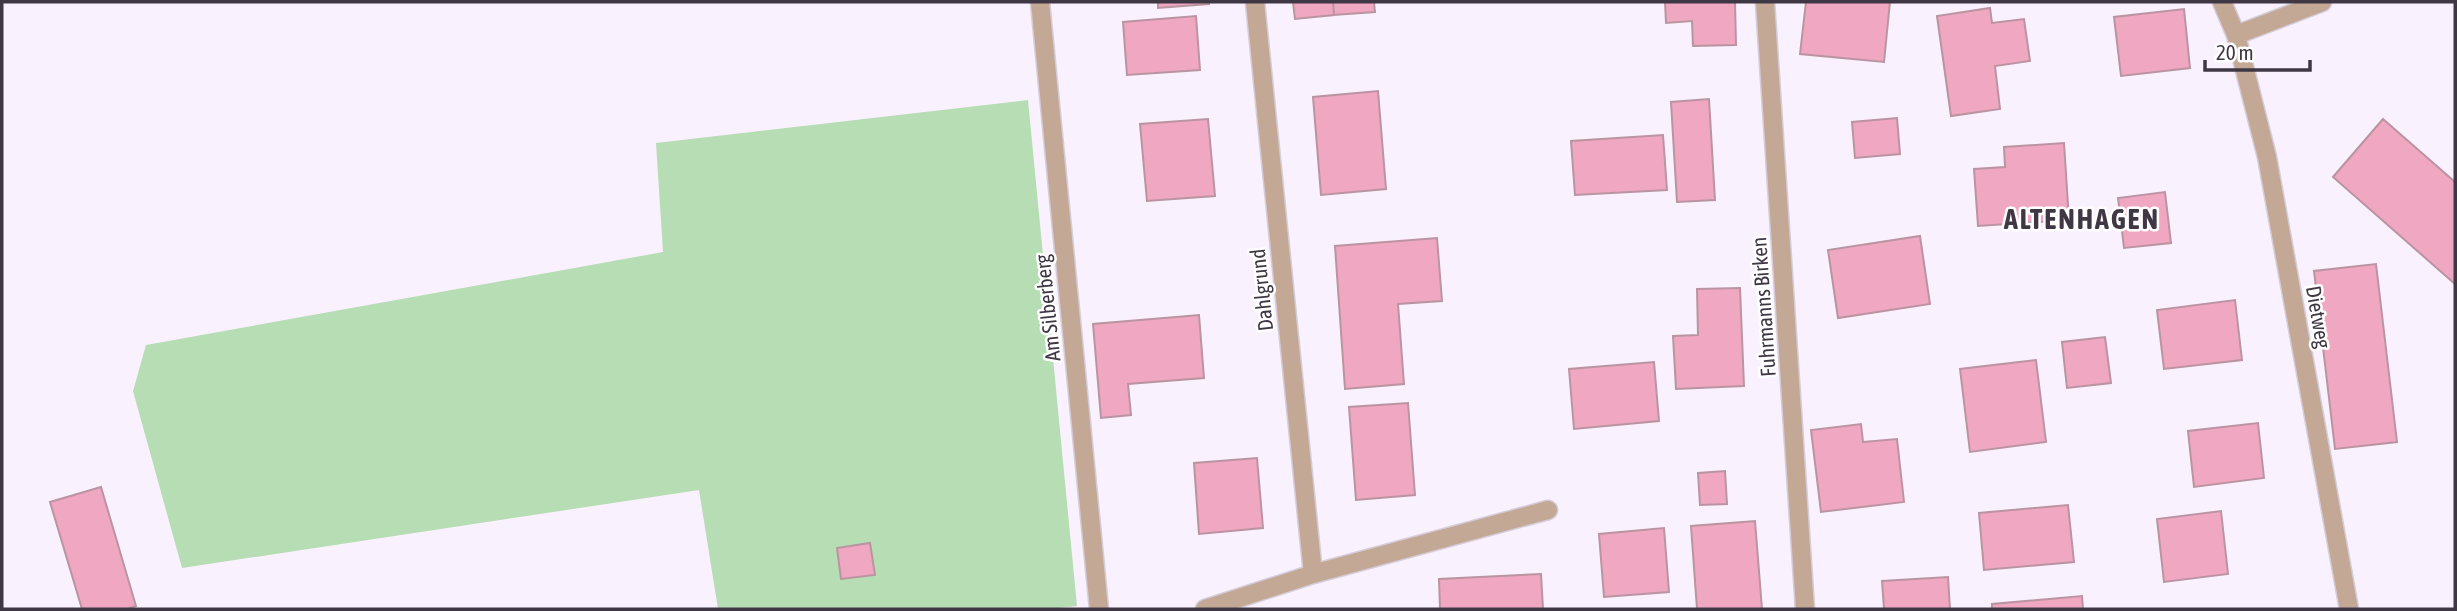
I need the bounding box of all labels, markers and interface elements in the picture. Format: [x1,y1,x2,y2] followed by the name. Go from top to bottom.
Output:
[2205,28,2310,72] scale bar
[2216,40,2254,64] text: 20 m
[2003,203,2160,235] district label: ALTENHAGEN
[1746,236,1780,378] street label: Fuhrmanns Birken
[1245,248,1277,332] street label: Dahlgrund
[1029,253,1065,363] street label: Am Silberberg
[2302,284,2336,350] street label: Dietweg

